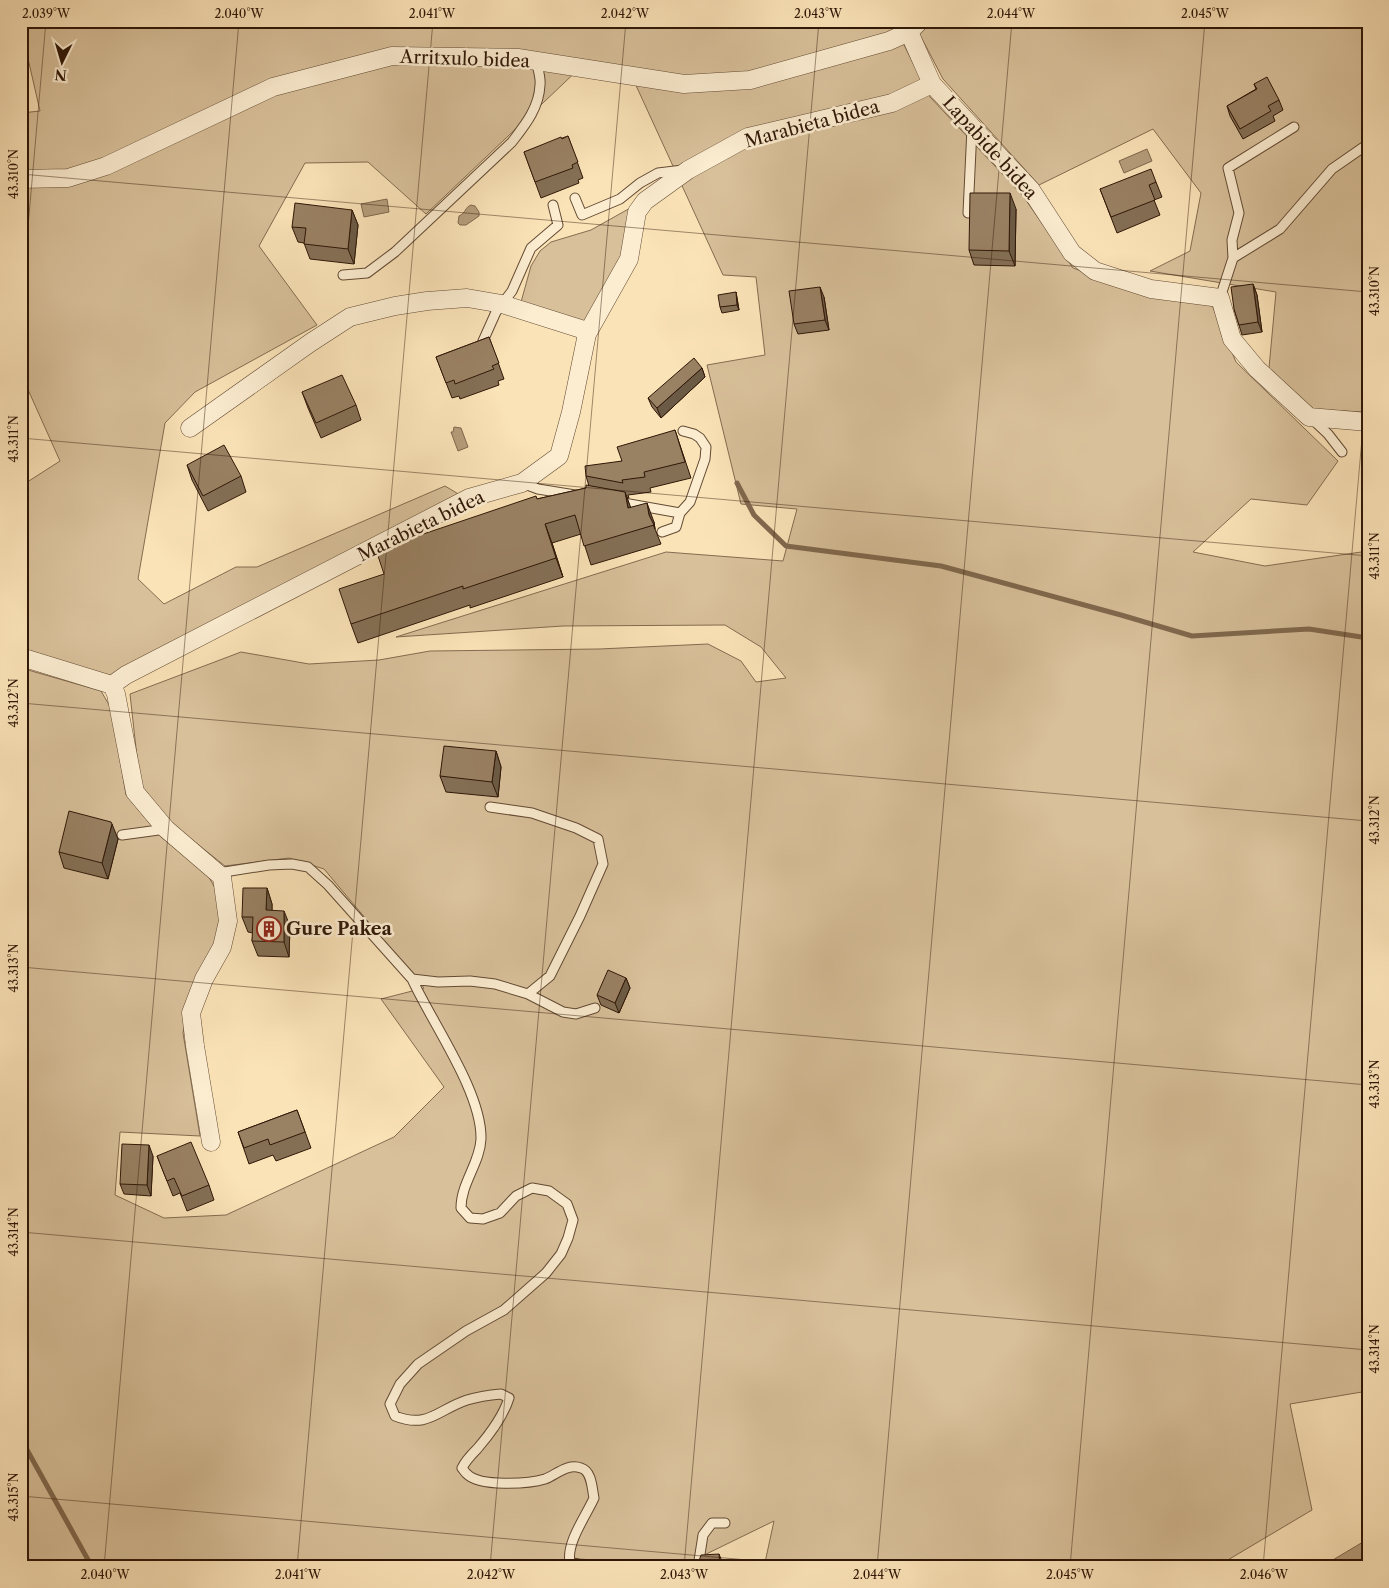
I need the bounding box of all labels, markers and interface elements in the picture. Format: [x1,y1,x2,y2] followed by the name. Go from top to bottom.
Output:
[22,6,71,21] text: 2.039°W
[214,6,264,21] text: 2.040°W
[409,6,456,21] text: 2.041°W
[601,6,650,21] text: 2.042°W
[794,6,843,21] text: 2.043°W
[987,6,1036,21] text: 2.044°W
[1181,6,1230,21] text: 2.045°W
[38,38,88,88] north arrow
[399,46,531,72] street label: Arritxulo bidea
[54,65,68,84] text: N
[938,92,1042,204] street label: Lapabide bidea
[742,95,882,153] street label: Marabieta bidea
[6,149,21,199] text: 43.310°N
[1367,266,1382,316] text: 43.310°N
[6,415,21,463] text: 43.311°N
[354,486,488,566] street label: Marabieta bidea
[1367,532,1382,580] text: 43.311°N
[6,678,21,728] text: 43.312°N
[1367,795,1382,845] text: 43.312°N
[256,916,282,942] building icon: Gure Pakea
[286,918,393,940] place label: Gure Pakea
[6,943,21,992] text: 43.313°N
[1367,1059,1382,1108] text: 43.313°N
[6,1207,21,1257] text: 43.314°N
[1367,1324,1382,1374] text: 43.314°N
[6,1473,21,1521] text: 43.315°N
[80,1567,130,1582] text: 2.040°W
[275,1567,322,1582] text: 2.041°W
[467,1567,516,1582] text: 2.042°W
[660,1567,709,1582] text: 2.043°W
[853,1567,902,1582] text: 2.044°W
[1046,1567,1095,1582] text: 2.045°W
[1240,1567,1289,1582] text: 2.046°W

